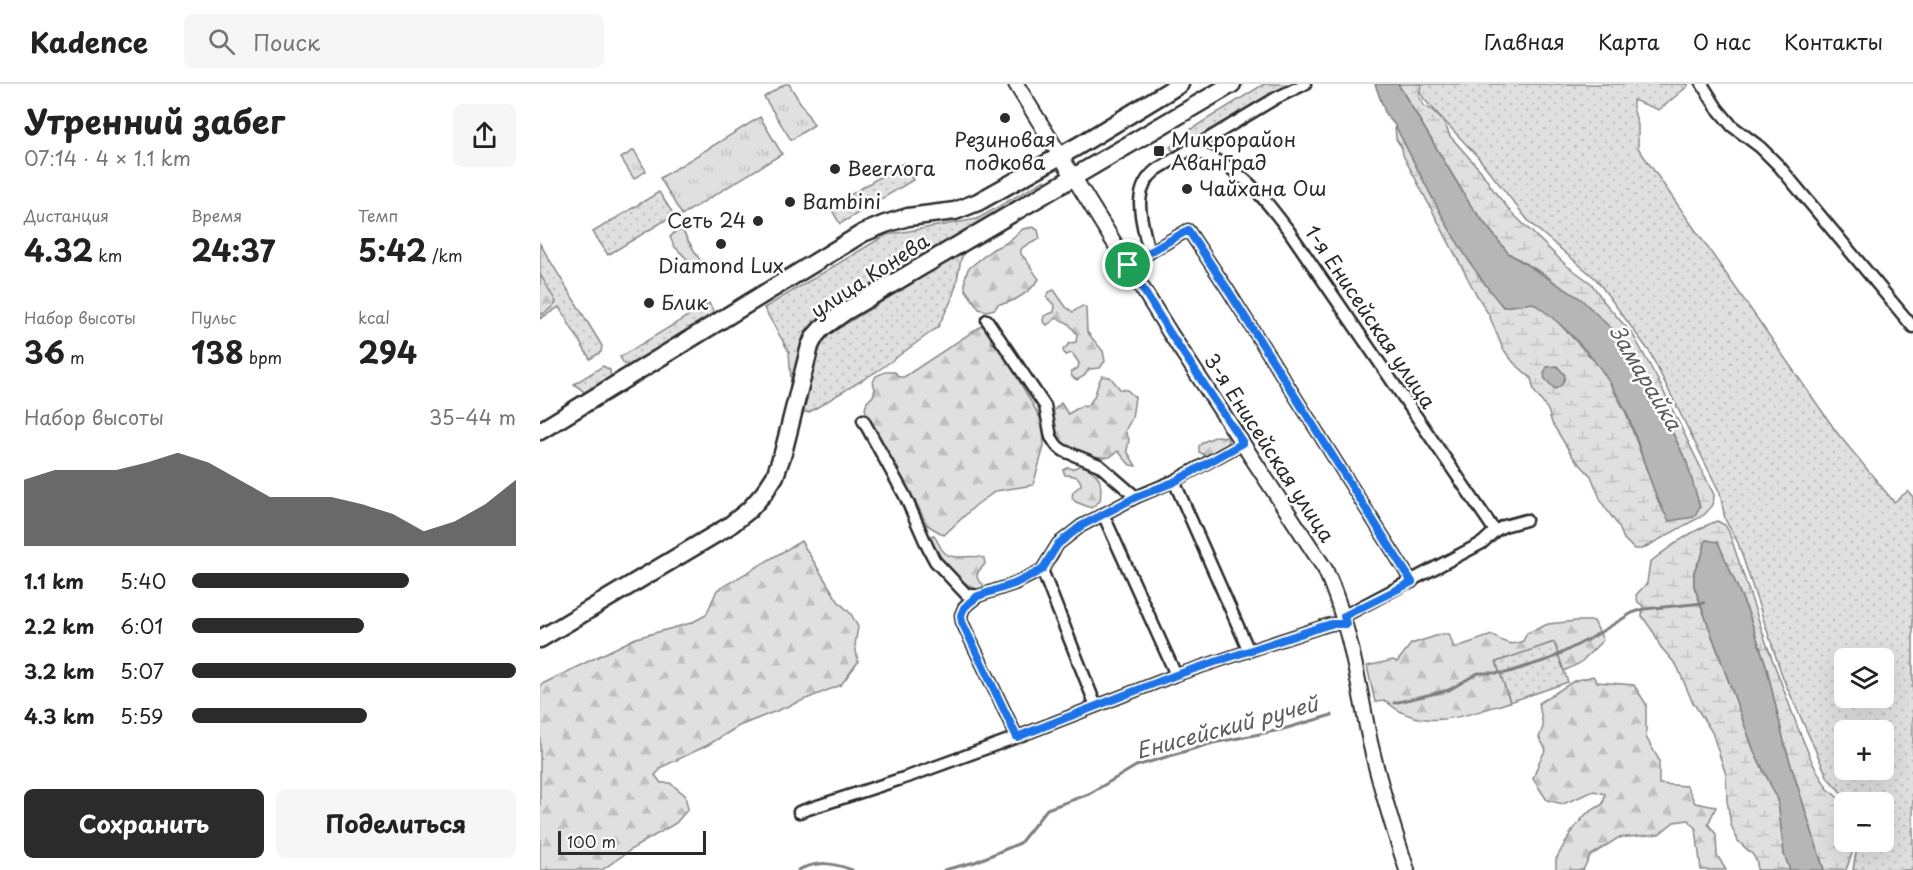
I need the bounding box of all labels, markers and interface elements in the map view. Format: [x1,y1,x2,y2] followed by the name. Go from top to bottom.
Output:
[184,14,604,68] search box
[30,20,148,63] text: Kadence
[205,25,238,58] icon: search
[253,25,320,58] text: Поиск
[1484,25,1565,57] text: Главная
[1598,25,1660,57] text: Карта
[1693,25,1751,57] text: О нас
[1784,25,1883,57] text: Контакты
[24,95,285,145] text: Утренний забег
[453,104,516,167] button: share
[998,111,1012,125] marker: Резиновая подкова
[954,124,1056,177] place label: Резиновая подкова
[1171,124,1296,177] place label: Микрорайон АванГрад
[24,143,191,173] text: 07:14 · 4 × 1.1 km
[1152,144,1166,158] marker: Микрорайон АванГрад
[847,153,936,183] place label: Beerлога
[828,162,842,176] marker: Beerлога
[1199,173,1327,203] place label: Чайхана Ош
[1180,182,1194,196] marker: Чайхана Ош
[802,186,881,216] place label: Bambini
[783,195,797,209] marker: Bambini
[24,203,109,227] text: Дистанция
[191,203,242,227] text: Время
[358,203,398,227] text: Темп
[667,205,746,235] place label: Сеть 24
[751,214,765,228] marker: Сеть 24
[1298,219,1444,415] street label: 1-я Енисейская улица
[804,225,935,325] street label: улица Конева
[24,227,93,272] text: 4.32
[191,227,275,272] text: 24:37
[358,227,427,272] text: 5:42
[714,237,728,251] marker: Diamond Lux
[1102,239,1153,290] pin
[93,243,122,267] text: km
[427,243,463,267] text: /km
[1111,248,1144,281] icon: arrive
[658,250,784,280] place label: Diamond Lux
[661,287,708,317] place label: Блик
[642,296,656,310] marker: Блик
[24,305,136,329] text: Набор высоты
[191,305,236,329] text: Пульс
[358,305,390,329] text: kcal
[1603,318,1691,437] water label: Замарайка
[24,329,65,374] text: 36
[191,329,244,374] text: 138
[358,329,417,374] text: 294
[65,345,85,369] text: m
[244,345,282,369] text: bpm
[1197,347,1343,548] street label: 3-я Енисейская улица
[24,402,164,432] text: Набор высоты
[429,402,516,432] text: 35–44 m
[24,566,84,596] text: 1.1 km
[120,566,166,596] text: 5:40
[24,611,94,641] text: 2.2 km
[120,611,163,641] text: 6:01
[1834,648,1894,852] map controls
[1834,648,1894,708] button: layers
[24,656,95,686] text: 3.2 km
[120,656,164,686] text: 5:07
[1132,686,1324,766] water label: Енисейский ручей
[24,701,95,731] text: 4.3 km
[120,701,164,731] text: 5:59
[1834,720,1894,780] button: +
[24,789,264,858] button: Сохранить
[276,789,516,858] button: Поделиться
[1834,792,1894,852] button: −
[558,828,706,856] scale bar
[567,829,616,853] text: 100 m

